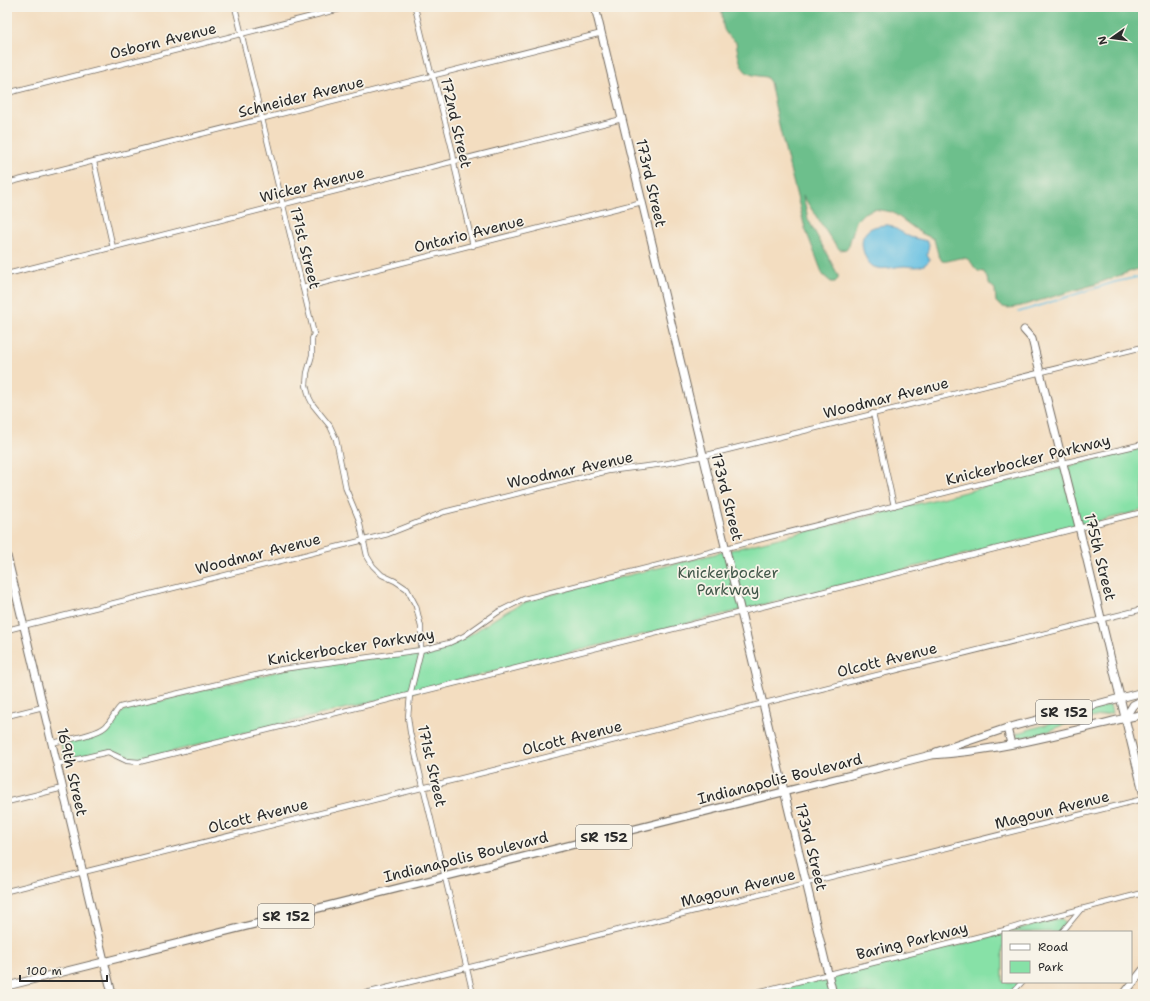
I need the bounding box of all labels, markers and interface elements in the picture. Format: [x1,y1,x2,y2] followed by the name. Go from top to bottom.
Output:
[108,18,218,64] street label: Osborn Avenue
[1092,18,1132,58] north arrow
[1094,34,1111,46] text: N
[236,72,366,122] street label: Schneider Avenue
[436,76,476,170] street label: 172nd Street
[631,137,671,229] street label: 173rd Street
[258,162,366,208] street label: Wicker Avenue
[285,205,325,291] street label: 171st Street
[412,211,526,257] street label: Ontario Avenue
[821,373,951,423] street label: Woodmar Avenue
[944,430,1112,490] street label: Knickerbocker Parkway
[505,447,635,493] street label: Woodmar Avenue
[706,451,748,543] street label: 173rd Street
[1079,511,1121,603] street label: 175th Street
[193,529,323,579] street label: Woodmar Avenue
[677,563,779,600] park label: Knickerbocker Parkway
[266,624,436,670] street label: Knickerbocker Parkway
[835,638,939,682] street label: Olcott Avenue
[1036,700,1092,724] road number: SR 152
[520,716,624,760] street label: Olcott Avenue
[413,723,451,809] street label: 171st Street
[52,726,92,818] street label: 169th Street
[696,749,865,809] street label: Indianapolis Boulevard
[993,786,1111,834] street label: Magoun Avenue
[206,794,310,838] street label: Olcott Avenue
[790,801,832,893] street label: 173rd Street
[576,825,632,849] road number: SR 152
[382,827,551,887] street label: Indianapolis Boulevard
[679,864,797,912] street label: Magoun Avenue
[258,904,314,928] road number: SR 152
[854,917,970,965] street label: Baring Parkway
[1002,931,1132,983] legend
[1038,939,1069,955] text: Road
[20,957,107,983] scale bar
[1038,959,1064,975] text: Park
[26,963,62,979] text: 100 m

